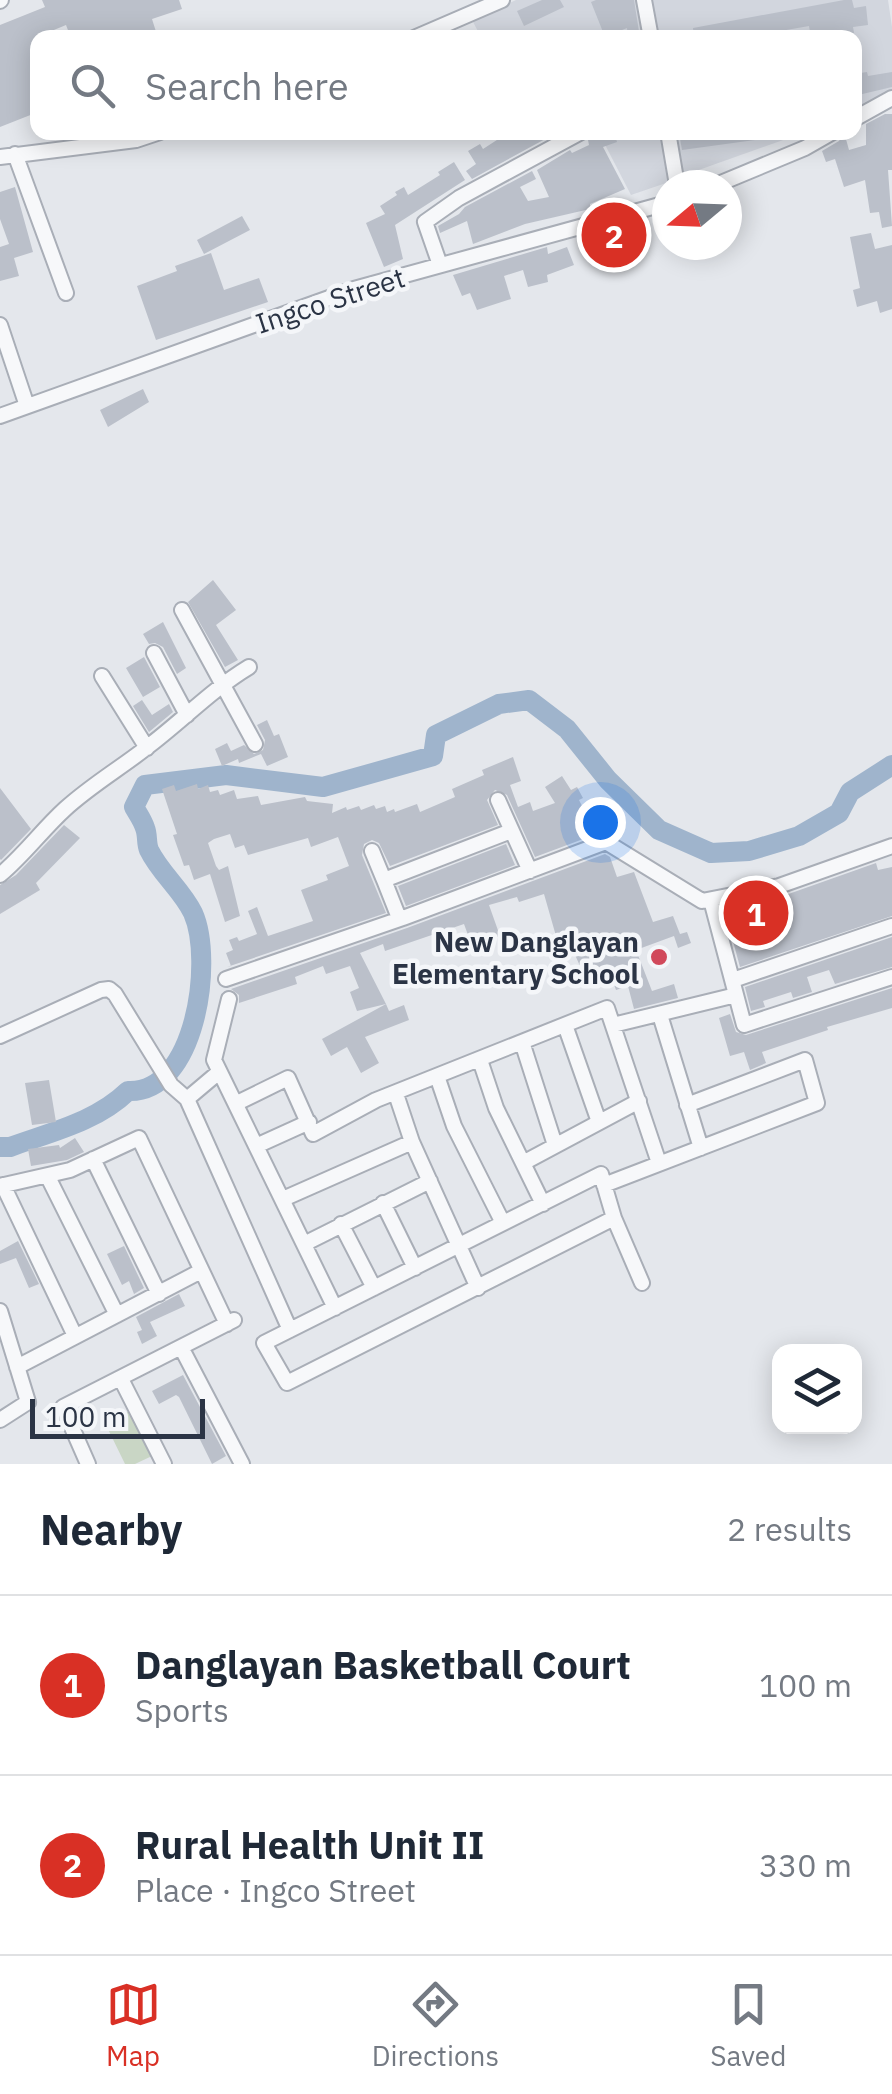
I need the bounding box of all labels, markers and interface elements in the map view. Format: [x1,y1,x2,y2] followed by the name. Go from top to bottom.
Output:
[30,30,862,140] search box
[65,58,120,113] icon: search
[145,61,349,110] text: Search here
[652,170,742,260] north arrow
[582,198,646,272] pin: 2
[251,258,409,342] street label: Ingco Street
[575,797,626,848] your location
[724,876,788,950] pin: 1
[392,923,639,992] place label: New Danglayan Elementary School
[648,946,670,968] marker: New Danglayan Elementary School
[772,1344,862,1434] map controls
[772,1344,862,1434] button: layers
[30,1394,205,1438] scale bar
[45,1398,126,1435] text: 100 m
[40,1502,182,1557] text: Nearby
[727,1508,852,1550] text: 2 results
[135,1640,631,1689] text: Danglayan Basketball Court
[63,1664,82,1706] text: 1
[759,1664,852,1706] text: 100 m
[135,1689,229,1731] text: Sports
[135,1820,484,1869] text: Rural Health Unit II
[63,1844,82,1886] text: 2
[759,1844,852,1886] text: 330 m
[135,1869,416,1911] text: Place · Ingco Street
[106,1977,161,2074] tab: Map
[372,1977,499,2074] tab: Directions
[710,1977,786,2074] tab: Saved

